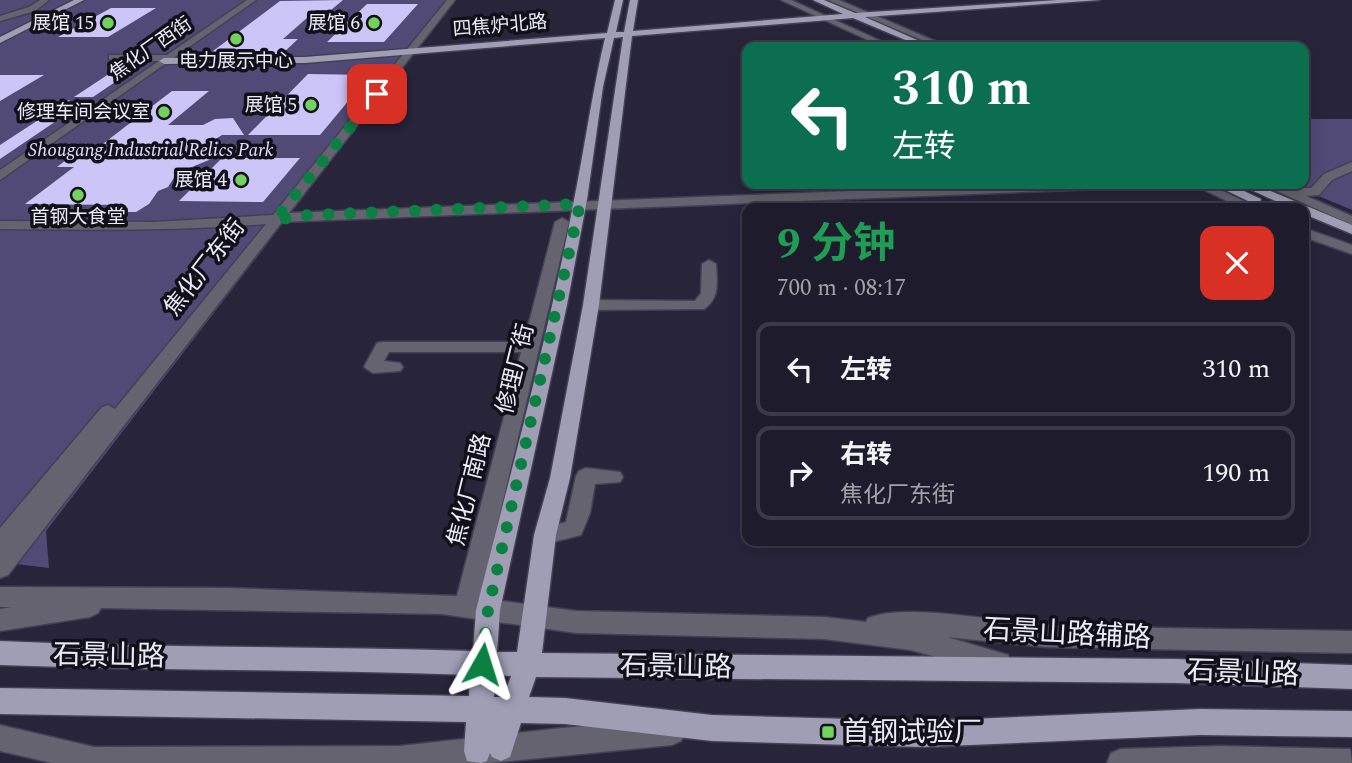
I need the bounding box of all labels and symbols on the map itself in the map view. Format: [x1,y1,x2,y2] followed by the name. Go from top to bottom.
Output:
[451,7,549,45] street label: 四焦炉北路
[32,9,94,38] place label: 展馆 15
[308,9,360,38] place label: 展馆 6
[104,10,198,88] street label: 焦化厂西街
[100,15,116,31] marker: 展馆 15
[366,15,382,31] marker: 展馆 6
[228,31,244,47] marker: 电力展示中心
[179,47,293,76] place label: 电力展示中心
[347,64,407,124] pin
[245,91,297,120] place label: 展馆 5
[303,97,319,113] marker: 展馆 5
[17,98,150,127] place label: 修理车间会议室
[156,104,172,120] marker: 修理车间会议室
[28,136,274,165] park label: Shougang Industrial Relics Park
[175,166,227,195] place label: 展馆 4
[233,172,249,188] marker: 展馆 4
[70,187,86,203] marker: 首钢大食堂
[30,203,126,232] place label: 首钢大食堂
[156,212,254,324] street label: 焦化厂东街
[488,320,544,418] street label: 修理厂街
[439,430,501,550] street label: 焦化厂南路
[982,608,1152,660] street label: 石景山路辅路
[445,627,519,701] position arrow
[53,634,165,678] street label: 石景山路
[620,645,732,689] street label: 石景山路
[1186,650,1300,696] street label: 石景山路
[842,711,982,754] place label: 首钢试验厂
[820,724,836,740] marker: 首钢试验厂

